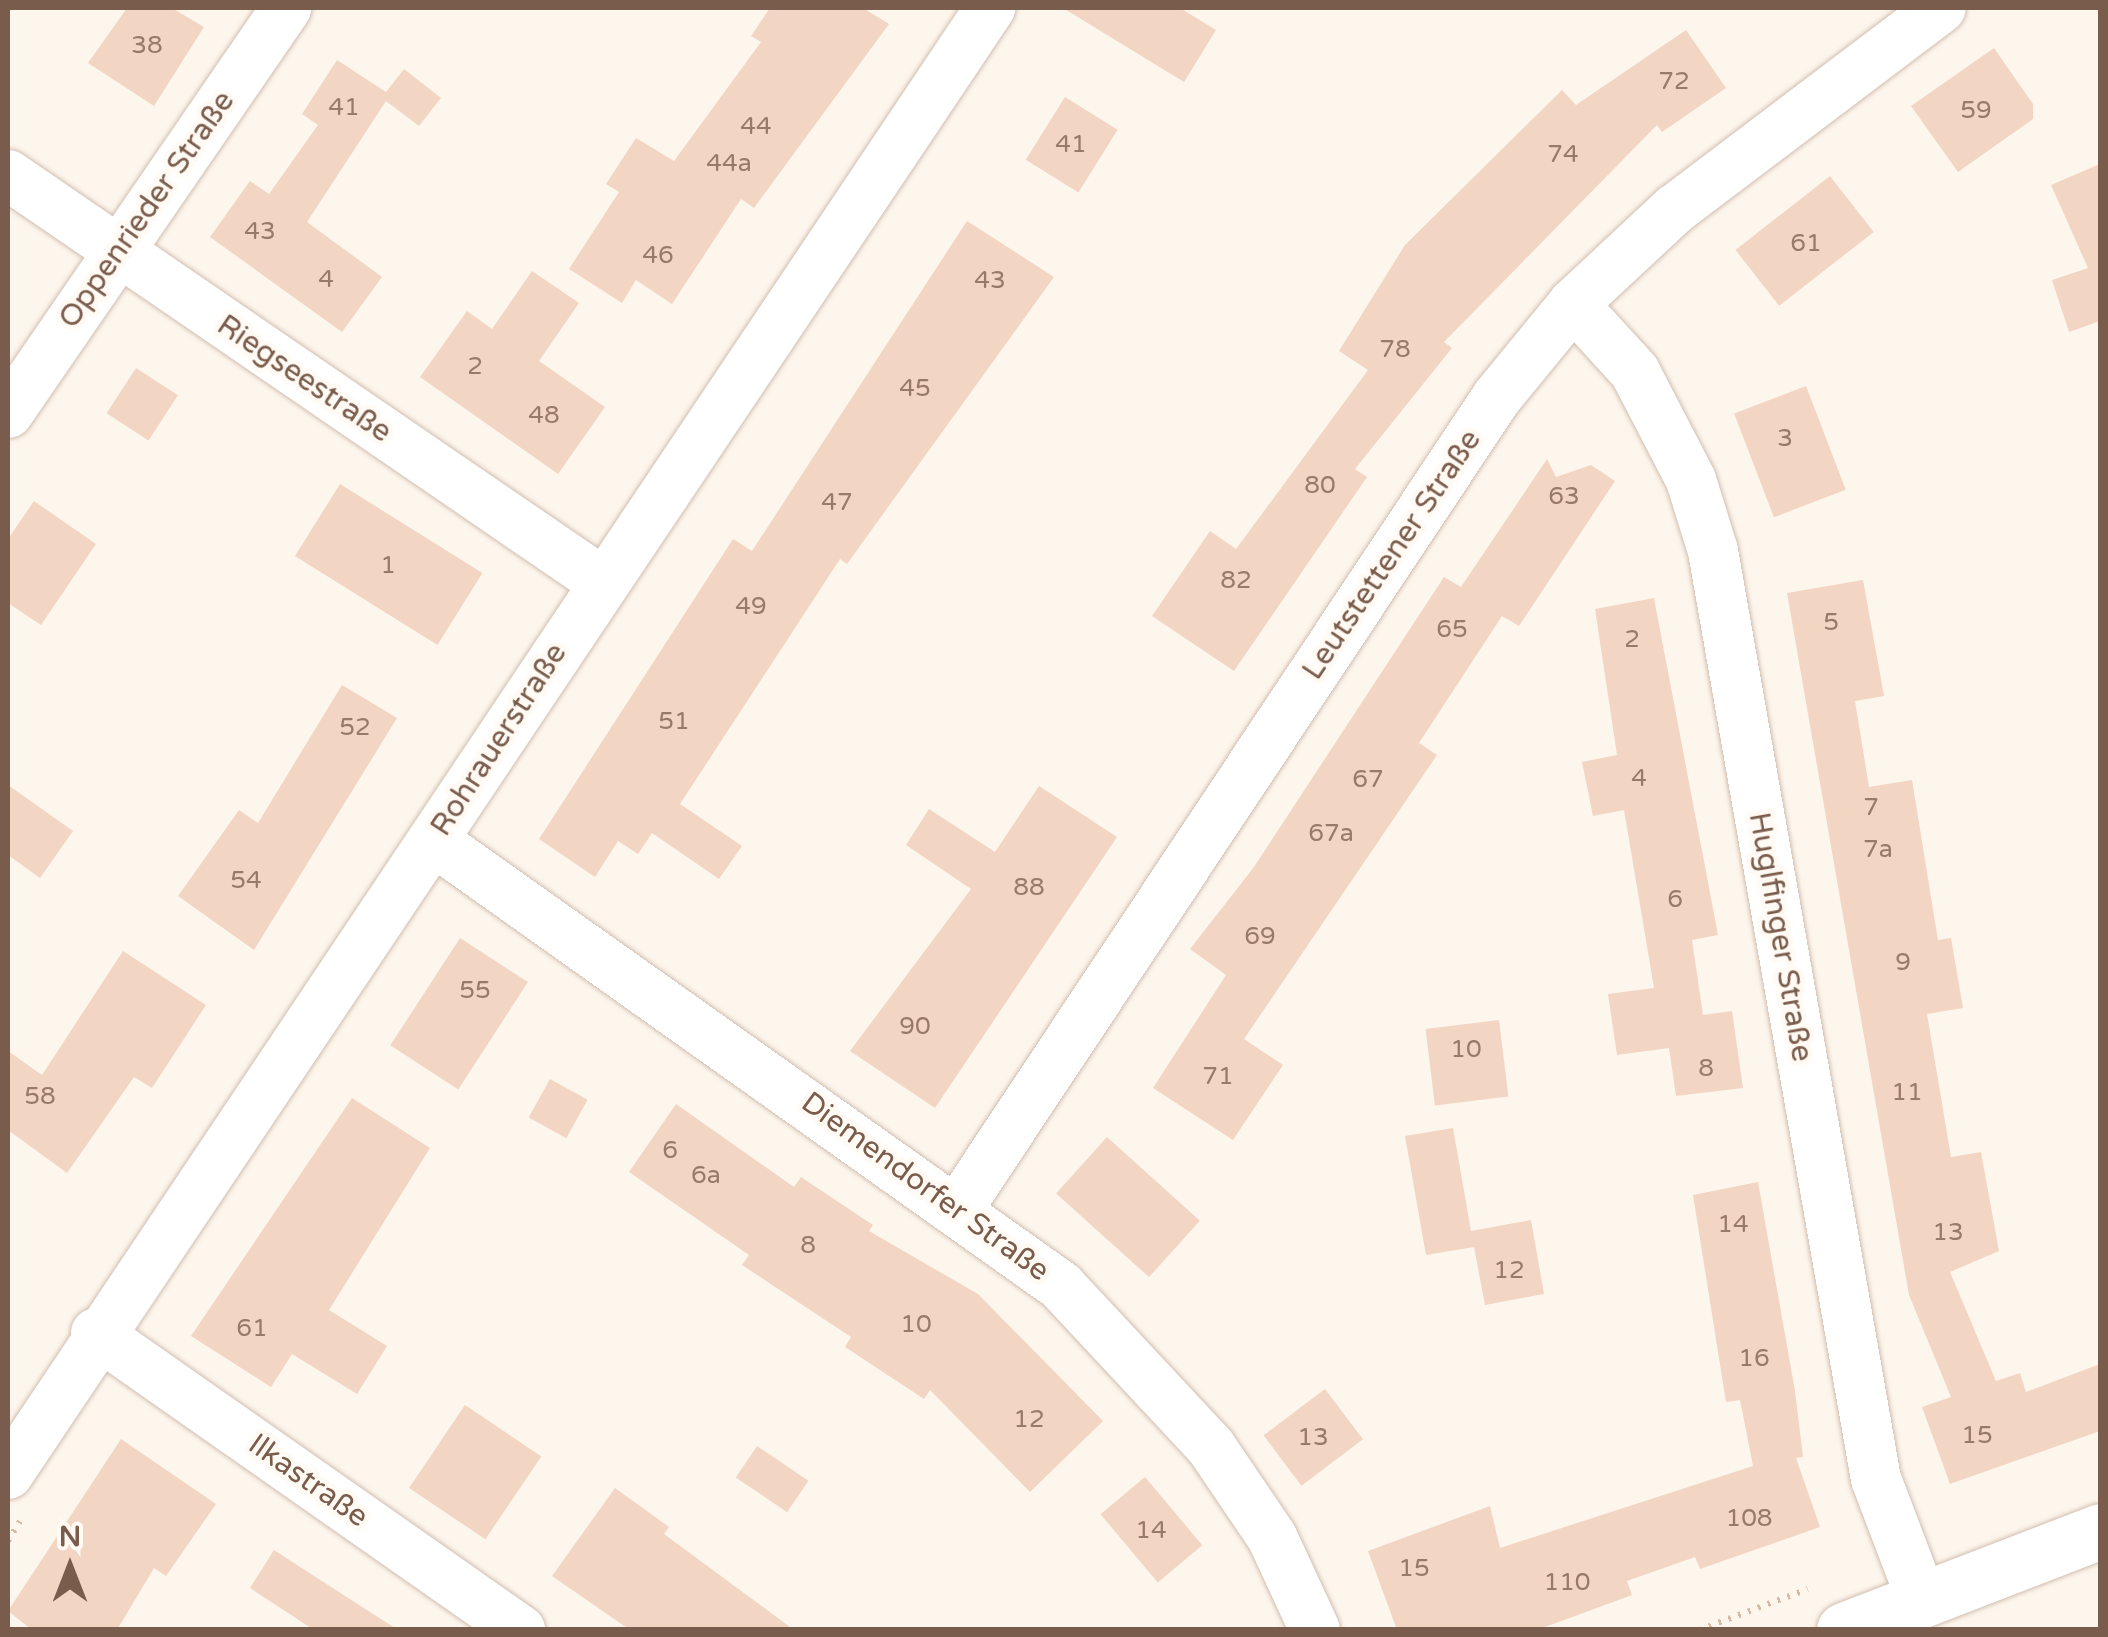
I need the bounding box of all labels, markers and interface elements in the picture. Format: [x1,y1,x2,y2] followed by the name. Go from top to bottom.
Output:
[131,30,163,60] house number: 38
[1658,66,1690,96] house number: 72
[52,85,242,335] street label: Oppenrieder Straße
[328,92,360,122] house number: 41
[1960,95,1992,125] house number: 59
[740,111,772,141] house number: 44
[1055,129,1087,159] house number: 41
[1547,139,1579,169] house number: 74
[706,148,752,178] house number: 44a
[244,216,276,246] house number: 43
[1790,228,1822,258] house number: 61
[642,240,674,270] house number: 46
[318,264,334,294] house number: 4
[974,265,1006,295] house number: 43
[210,307,398,451] street label: Riegseestraße
[1379,334,1411,364] house number: 78
[467,351,483,381] house number: 2
[899,373,931,403] house number: 45
[528,400,560,430] house number: 48
[1295,423,1489,687] street label: Leutstettener Straße
[1777,423,1793,453] house number: 3
[1304,470,1336,500] house number: 80
[1548,481,1580,511] house number: 63
[821,487,853,517] house number: 47
[380,550,396,580] house number: 1
[1220,565,1252,595] house number: 82
[735,591,767,621] house number: 49
[1823,607,1839,637] house number: 5
[1436,614,1468,644] house number: 65
[1624,624,1640,654] house number: 2
[423,637,575,843] street label: Rohrauerstraße
[658,706,690,736] house number: 51
[339,712,371,742] house number: 52
[1631,763,1647,793] house number: 4
[1352,764,1384,794] house number: 67
[1863,792,1879,822] house number: 7
[1740,810,1820,1064] street label: Huglfinger Straße
[1308,818,1354,848] house number: 67a
[1863,834,1893,864] house number: 7a
[230,865,262,895] house number: 54
[1013,872,1045,902] house number: 88
[1667,884,1683,914] house number: 6
[1244,921,1276,951] house number: 69
[1895,947,1911,977] house number: 9
[459,975,491,1005] house number: 55
[899,1011,931,1041] house number: 90
[1450,1034,1482,1064] house number: 10
[1698,1053,1714,1083] house number: 8
[1202,1061,1234,1091] house number: 71
[1891,1077,1923,1107] house number: 11
[24,1081,56,1111] house number: 58
[794,1085,1056,1289] street label: Diemendorfer Straße
[662,1135,678,1165] house number: 6
[691,1160,721,1190] house number: 6a
[1717,1209,1749,1239] house number: 14
[1932,1217,1964,1247] house number: 13
[800,1230,816,1260] house number: 8
[1493,1255,1525,1285] house number: 12
[900,1309,932,1339] house number: 10
[236,1313,268,1343] house number: 61
[1738,1343,1770,1373] house number: 16
[1013,1404,1045,1434] house number: 12
[1961,1420,1993,1450] house number: 15
[1297,1422,1329,1452] house number: 13
[241,1427,375,1535] street label: Ilkastraße
[1725,1503,1773,1533] house number: 108
[1135,1515,1167,1545] house number: 14
[20,1517,120,1617] north arrow
[59,1520,81,1554] text: N
[1398,1553,1430,1583] house number: 15
[1543,1567,1591,1597] house number: 110

